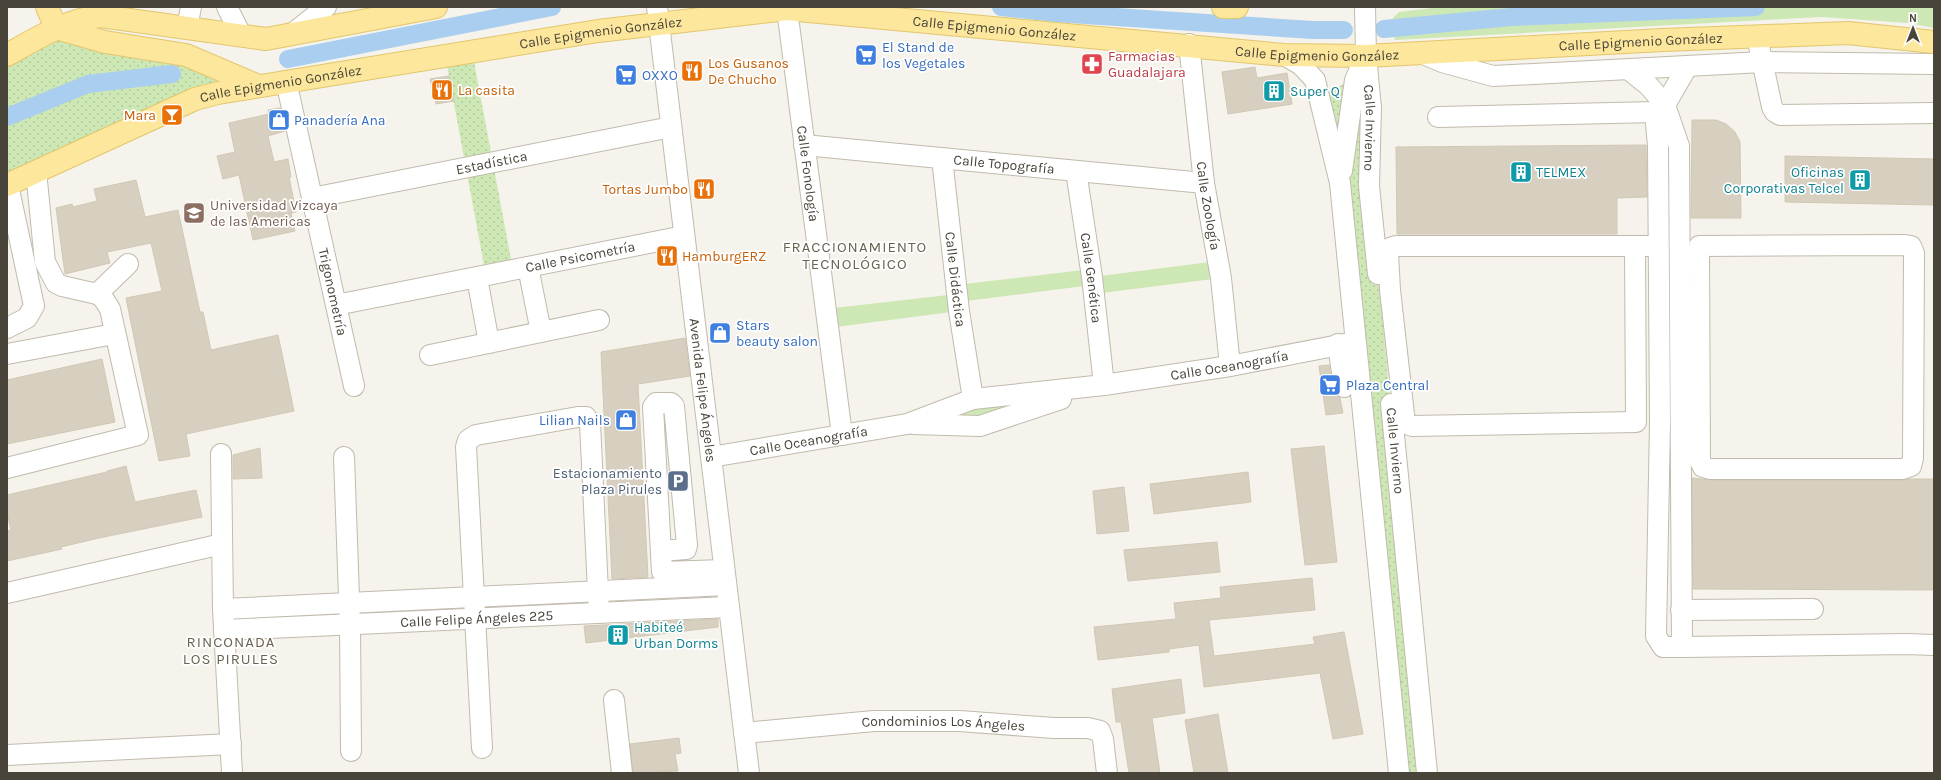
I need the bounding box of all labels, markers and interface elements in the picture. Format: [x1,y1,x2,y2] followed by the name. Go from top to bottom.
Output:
[1893,8,1933,48] north arrow
[1909,12,1917,25] text: N
[518,13,683,53] street label: Calle Epigmenio González
[912,13,1077,45] street label: Calle Epigmenio González
[1558,30,1723,55] street label: Calle Epigmenio González
[882,39,965,72] place label: El Stand de los Vegetales
[853,42,879,68] supermarket icon: El Stand de los Vegetales
[1234,43,1400,65] street label: Calle Epigmenio González
[1108,48,1186,81] place label: Farmacias Guadalajara
[1079,51,1105,77] pharmacy icon: Farmacias Guadalajara
[708,55,789,88] place label: Los Gusanos De Chucho
[679,58,705,84] restaurant icon: Los Gusanos De Chucho
[198,62,363,106] street label: Calle Epigmenio González
[613,62,639,88] supermarket icon: OXXO
[642,67,678,84] place label: OXXO
[429,77,455,103] restaurant icon: La casita
[1261,78,1287,104] building icon: Super Q
[458,82,515,99] place label: La casita
[1290,83,1340,100] place label: Super Q
[1360,84,1379,171] street label: Calle Invierno
[159,102,185,128] bar icon: Mara
[124,107,156,124] place label: Mara
[266,107,292,133] shop icon: Panadería Ana
[294,112,386,129] place label: Panadería Ana
[793,125,822,223] street label: Calle Fonología
[454,148,529,178] street label: Estadística
[953,151,1055,178] street label: Calle Topografía
[1508,159,1534,185] building icon: TELMEX
[1193,161,1224,252] street label: Calle Zoología
[1536,164,1586,181] place label: TELMEX
[1724,164,1844,197] place label: Oficinas Corporativas Telcel
[1847,167,1873,193] building icon: Oficinas Corporativas Telcel
[691,176,717,202] restaurant icon: Tortas Jumbo
[603,181,688,198] place label: Tortas Jumbo
[210,197,338,230] place label: Universidad Vizcaya de las Americas
[181,200,207,226] school or university icon: Universidad Vizcaya de las Americas
[941,231,969,328] street label: Calle Didáctica
[1076,232,1105,324] street label: Calle Genética
[524,238,637,276] street label: Calle Psicometría
[783,238,927,273] district label: FRACCIONAMIENTO TECNOLÓGICO
[654,243,680,269] restaurant icon: HamburgERZ
[314,246,351,337] street label: Trigonometría
[682,248,766,265] place label: HamburgERZ
[685,317,720,463] street label: Avenida Felipe Ángeles
[736,317,818,350] place label: Stars beauty salon
[707,320,733,346] shop icon: Stars beauty salon
[1169,347,1290,384] street label: Calle Oceanografía
[1317,372,1343,398] supermarket icon: Plaza Central
[1346,377,1429,394] place label: Plaza Central
[613,407,639,433] shop icon: Lilian Nails
[1382,407,1408,495] street label: Calle Invierno
[539,412,610,429] place label: Lilian Nails
[748,423,869,459] street label: Calle Oceanografía
[553,465,662,498] place label: Estacionamiento Plaza Pirules
[665,468,691,494] parking icon: Estacionamiento Plaza Pirules
[400,607,554,631] street label: Calle Felipe Ángeles 225
[634,619,718,652] place label: Habiteé Urban Dorms
[605,622,631,648] building icon: Habiteé Urban Dorms
[183,633,279,668] district label: RINCONADA LOS PIRULES
[861,713,1026,735] street label: Condominios Los Ángeles

